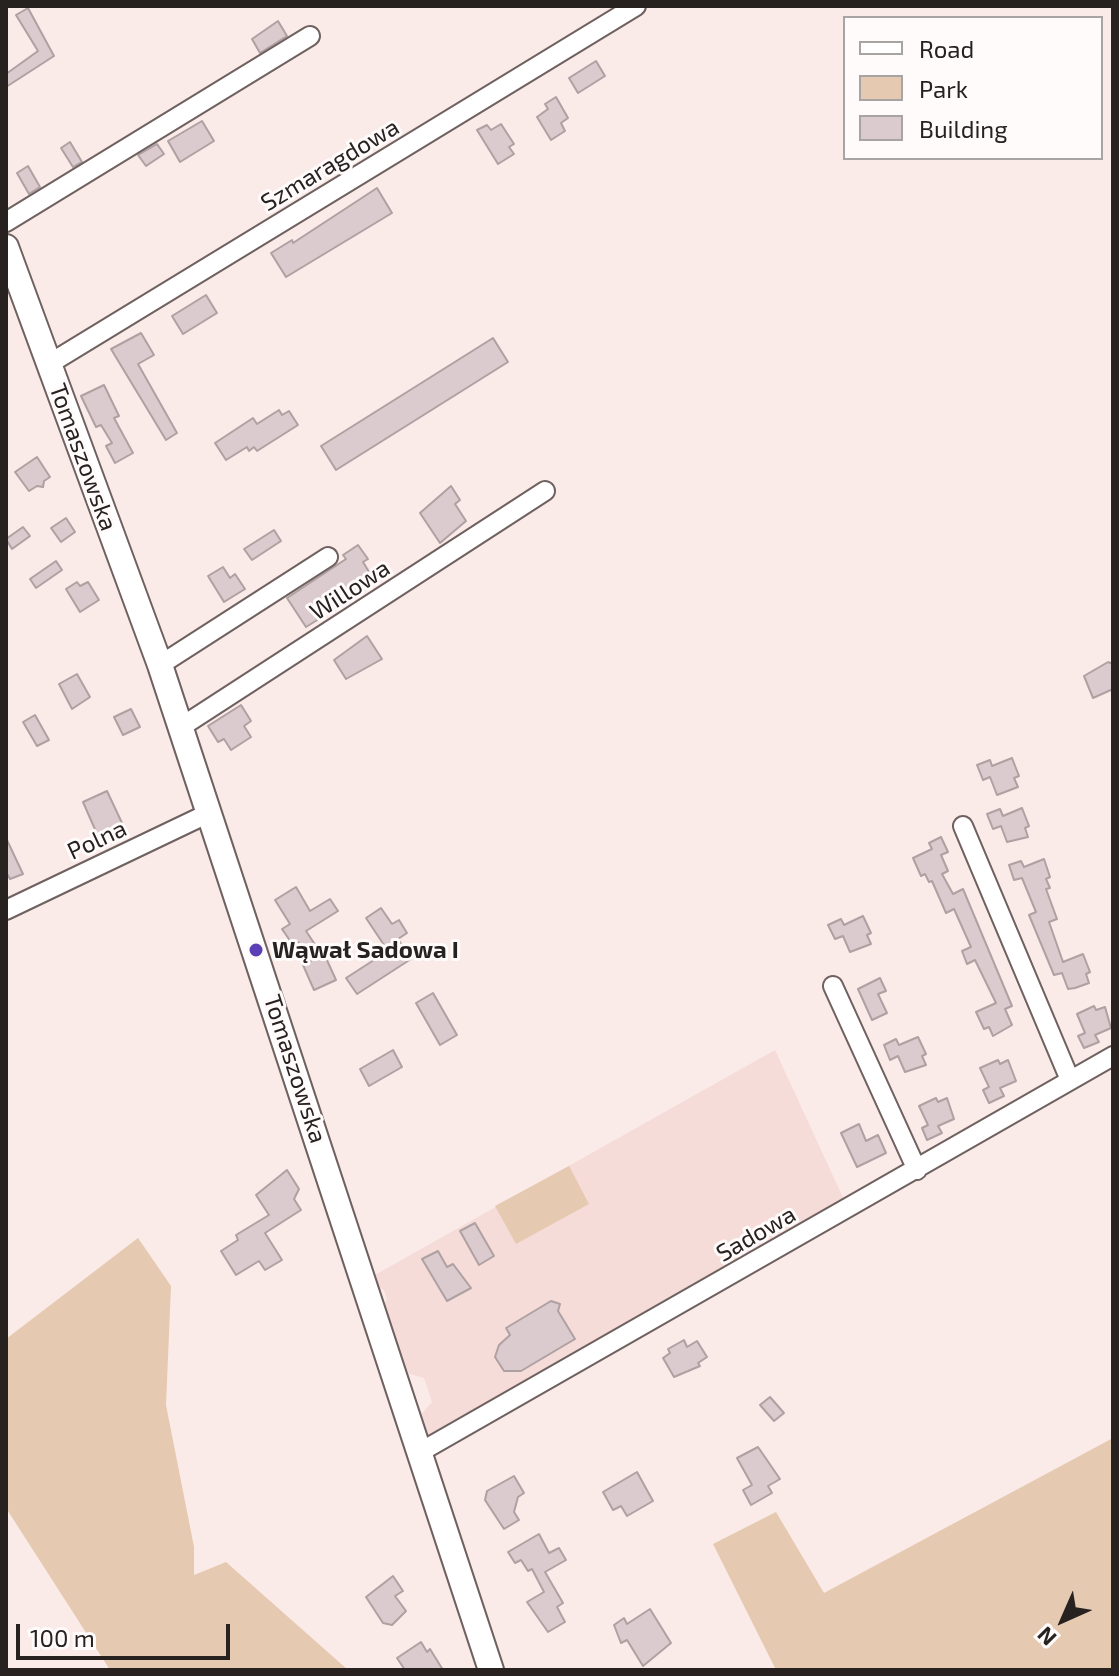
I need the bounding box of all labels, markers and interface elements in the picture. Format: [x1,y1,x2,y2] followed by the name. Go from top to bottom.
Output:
[843,16,1103,160] legend
[919,34,974,63] text: Road
[919,74,968,103] text: Park
[256,112,404,218] street label: Szmaragdowa
[919,114,1008,143] text: Building
[43,380,123,534] street label: Tomaszowska
[305,554,395,626] street label: Willowa
[63,814,131,866] street label: Polna
[272,936,459,964] place label: Wąwał Sadowa I
[247,941,265,959] marker: Wąwał Sadowa I
[257,991,333,1147] street label: Tomaszowska
[711,1200,801,1268] street label: Sadowa
[1023,1580,1103,1660] north arrow
[20,1608,234,1658] scale bar
[1031,1622,1061,1652] text: N
[30,1623,95,1652] text: 100 m

